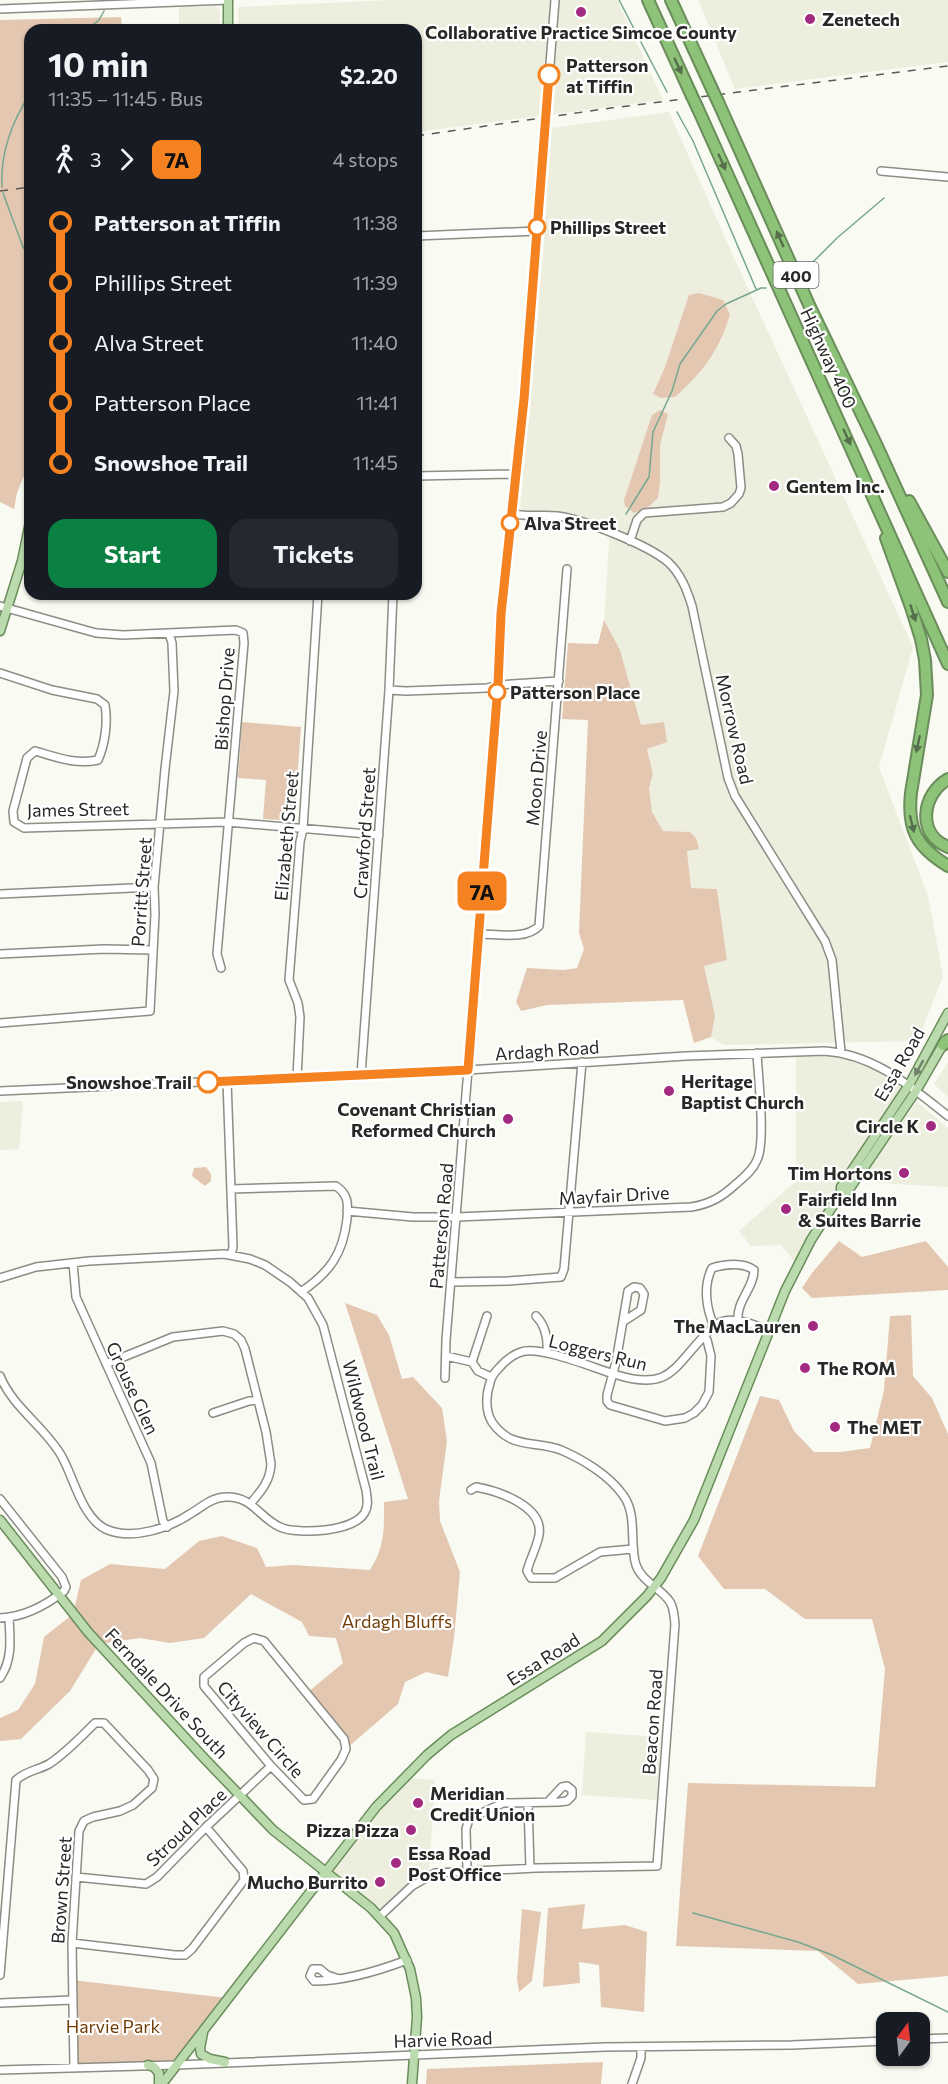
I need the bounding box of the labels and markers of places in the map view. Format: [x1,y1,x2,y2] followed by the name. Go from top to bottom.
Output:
[574,5,588,19] marker: Collaborative Practice Simcoe County
[822,8,900,30] place label: Zenetech
[803,12,817,26] marker: Zenetech
[425,21,737,43] place label: Collaborative Practice Simcoe County
[566,54,649,97] place label: Patterson at Tiffin
[538,64,560,86] marker: Patterson at Tiffin
[550,216,667,238] place label: Phillips Street
[528,218,546,236] marker: Phillips Street
[786,475,885,497] place label: Gentem Inc.
[767,479,781,493] marker: Gentem Inc.
[524,512,617,534] place label: Alva Street
[501,514,519,532] marker: Alva Street
[510,681,640,703] place label: Patterson Place
[488,683,506,701] marker: Patterson Place
[681,1070,804,1113] place label: Heritage Baptist Church
[66,1071,192,1093] place label: Snowshoe Trail
[197,1071,219,1093] marker: Snowshoe Trail
[662,1084,676,1098] marker: Heritage Baptist Church
[337,1098,496,1141] place label: Covenant Christian Reformed Church
[501,1112,515,1126] marker: Covenant Christian Reformed Church
[855,1115,919,1137] place label: Circle K
[924,1119,938,1133] marker: Circle K
[787,1162,892,1184] place label: Tim Hortons
[897,1166,911,1180] marker: Tim Hortons
[798,1188,921,1231] place label: Fairfield Inn & Suites Barrie
[779,1202,793,1216] marker: Fairfield Inn & Suites Barrie
[673,1315,801,1337] place label: The MacLauren
[806,1319,820,1333] marker: The MacLauren
[817,1357,896,1379] place label: The ROM
[798,1361,812,1375] marker: The ROM
[847,1416,922,1438] place label: The MET
[828,1420,842,1434] marker: The MET
[430,1782,535,1825] place label: Meridian Credit Union
[411,1796,425,1810] marker: Meridian Credit Union
[306,1819,399,1841] place label: Pizza Pizza
[404,1823,418,1837] marker: Pizza Pizza
[408,1842,501,1885] place label: Essa Road Post Office
[389,1856,403,1870] marker: Essa Road Post Office
[247,1871,368,1893] place label: Mucho Burrito
[373,1875,387,1889] marker: Mucho Burrito

